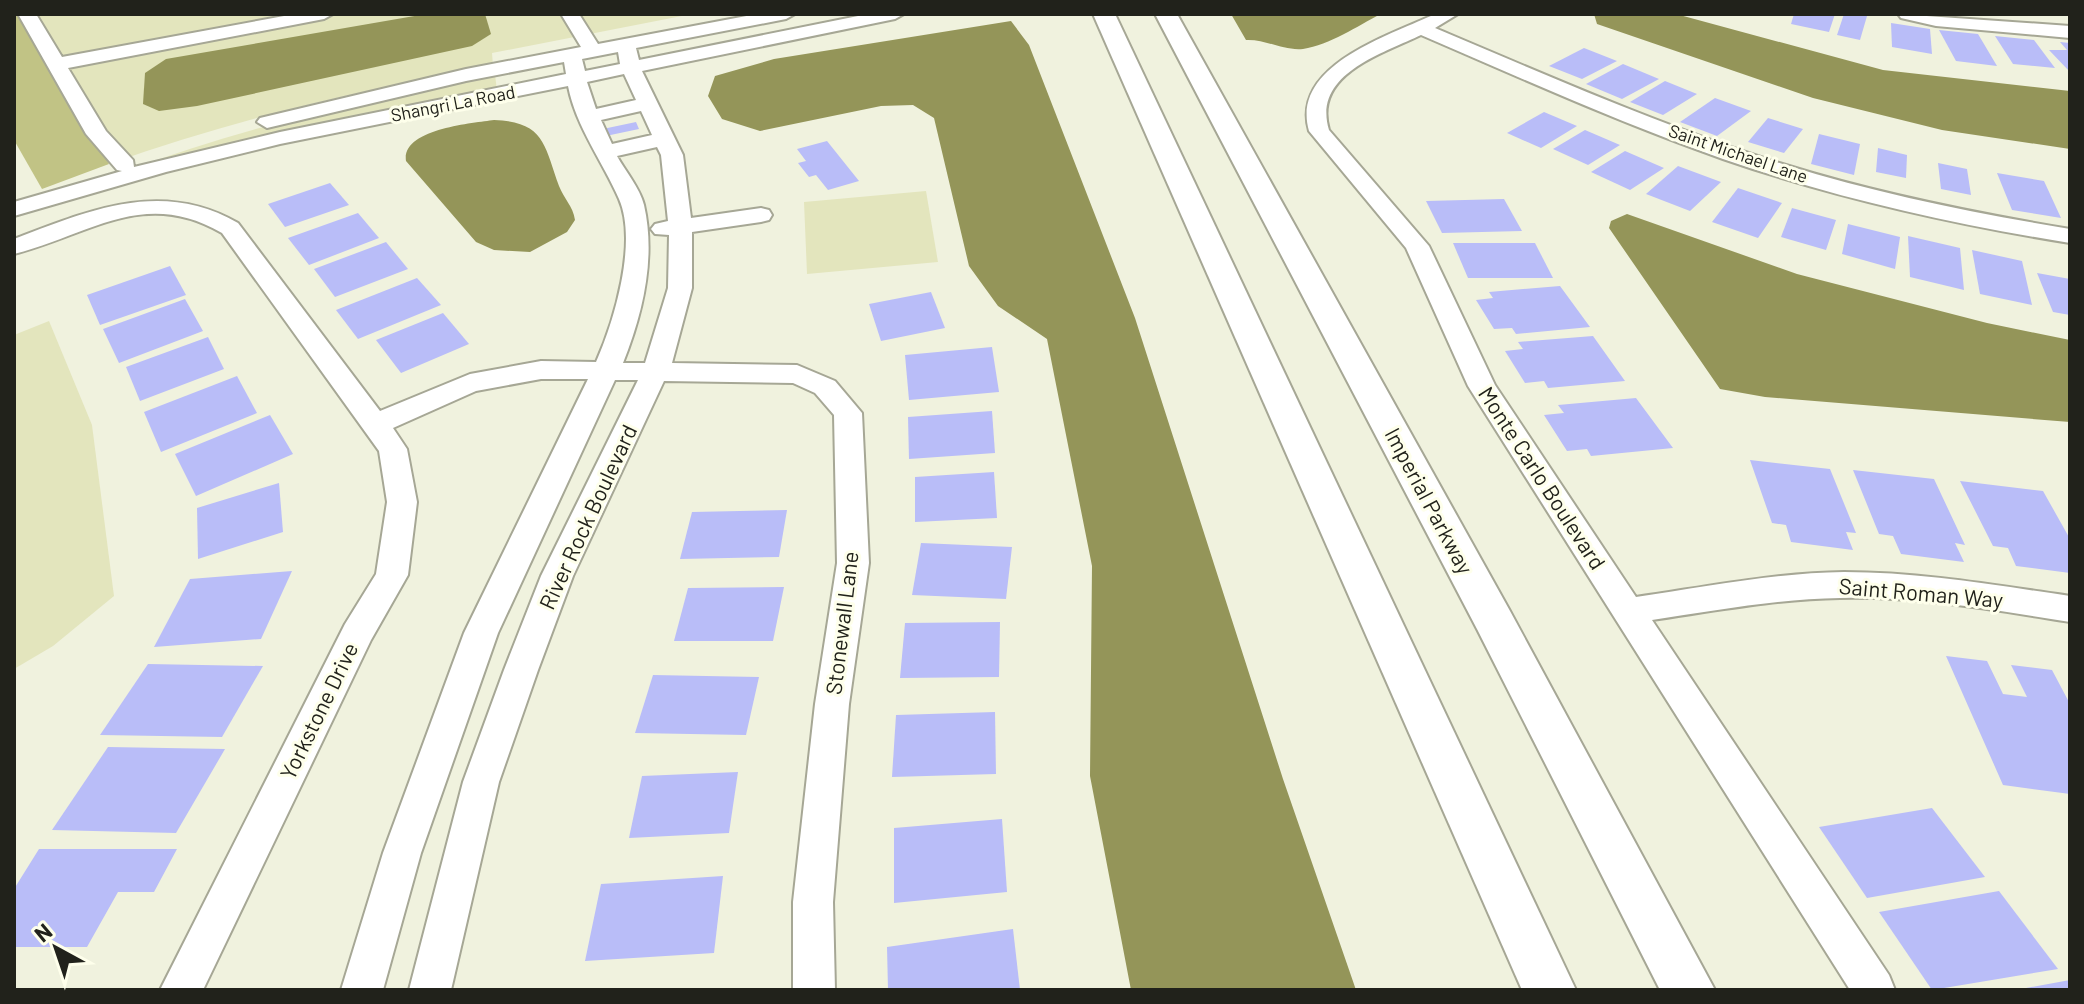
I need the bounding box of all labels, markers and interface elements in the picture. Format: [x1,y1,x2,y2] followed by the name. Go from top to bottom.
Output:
[389,80,517,126] street label: Shangri La Road
[1666,119,1811,187] street label: Saint Michael Lane
[1474,381,1612,574] street label: Monte Carlo Boulevard
[533,420,641,613] street label: River Rock Boulevard
[1380,423,1479,578] street label: Imperial Parkway
[819,550,863,696] street label: Stonewall Lane
[1838,572,2004,612] street label: Saint Roman Way
[274,638,362,783] street label: Yorkstone Drive
[16,908,96,988] north arrow
[29,917,56,947] text: N

